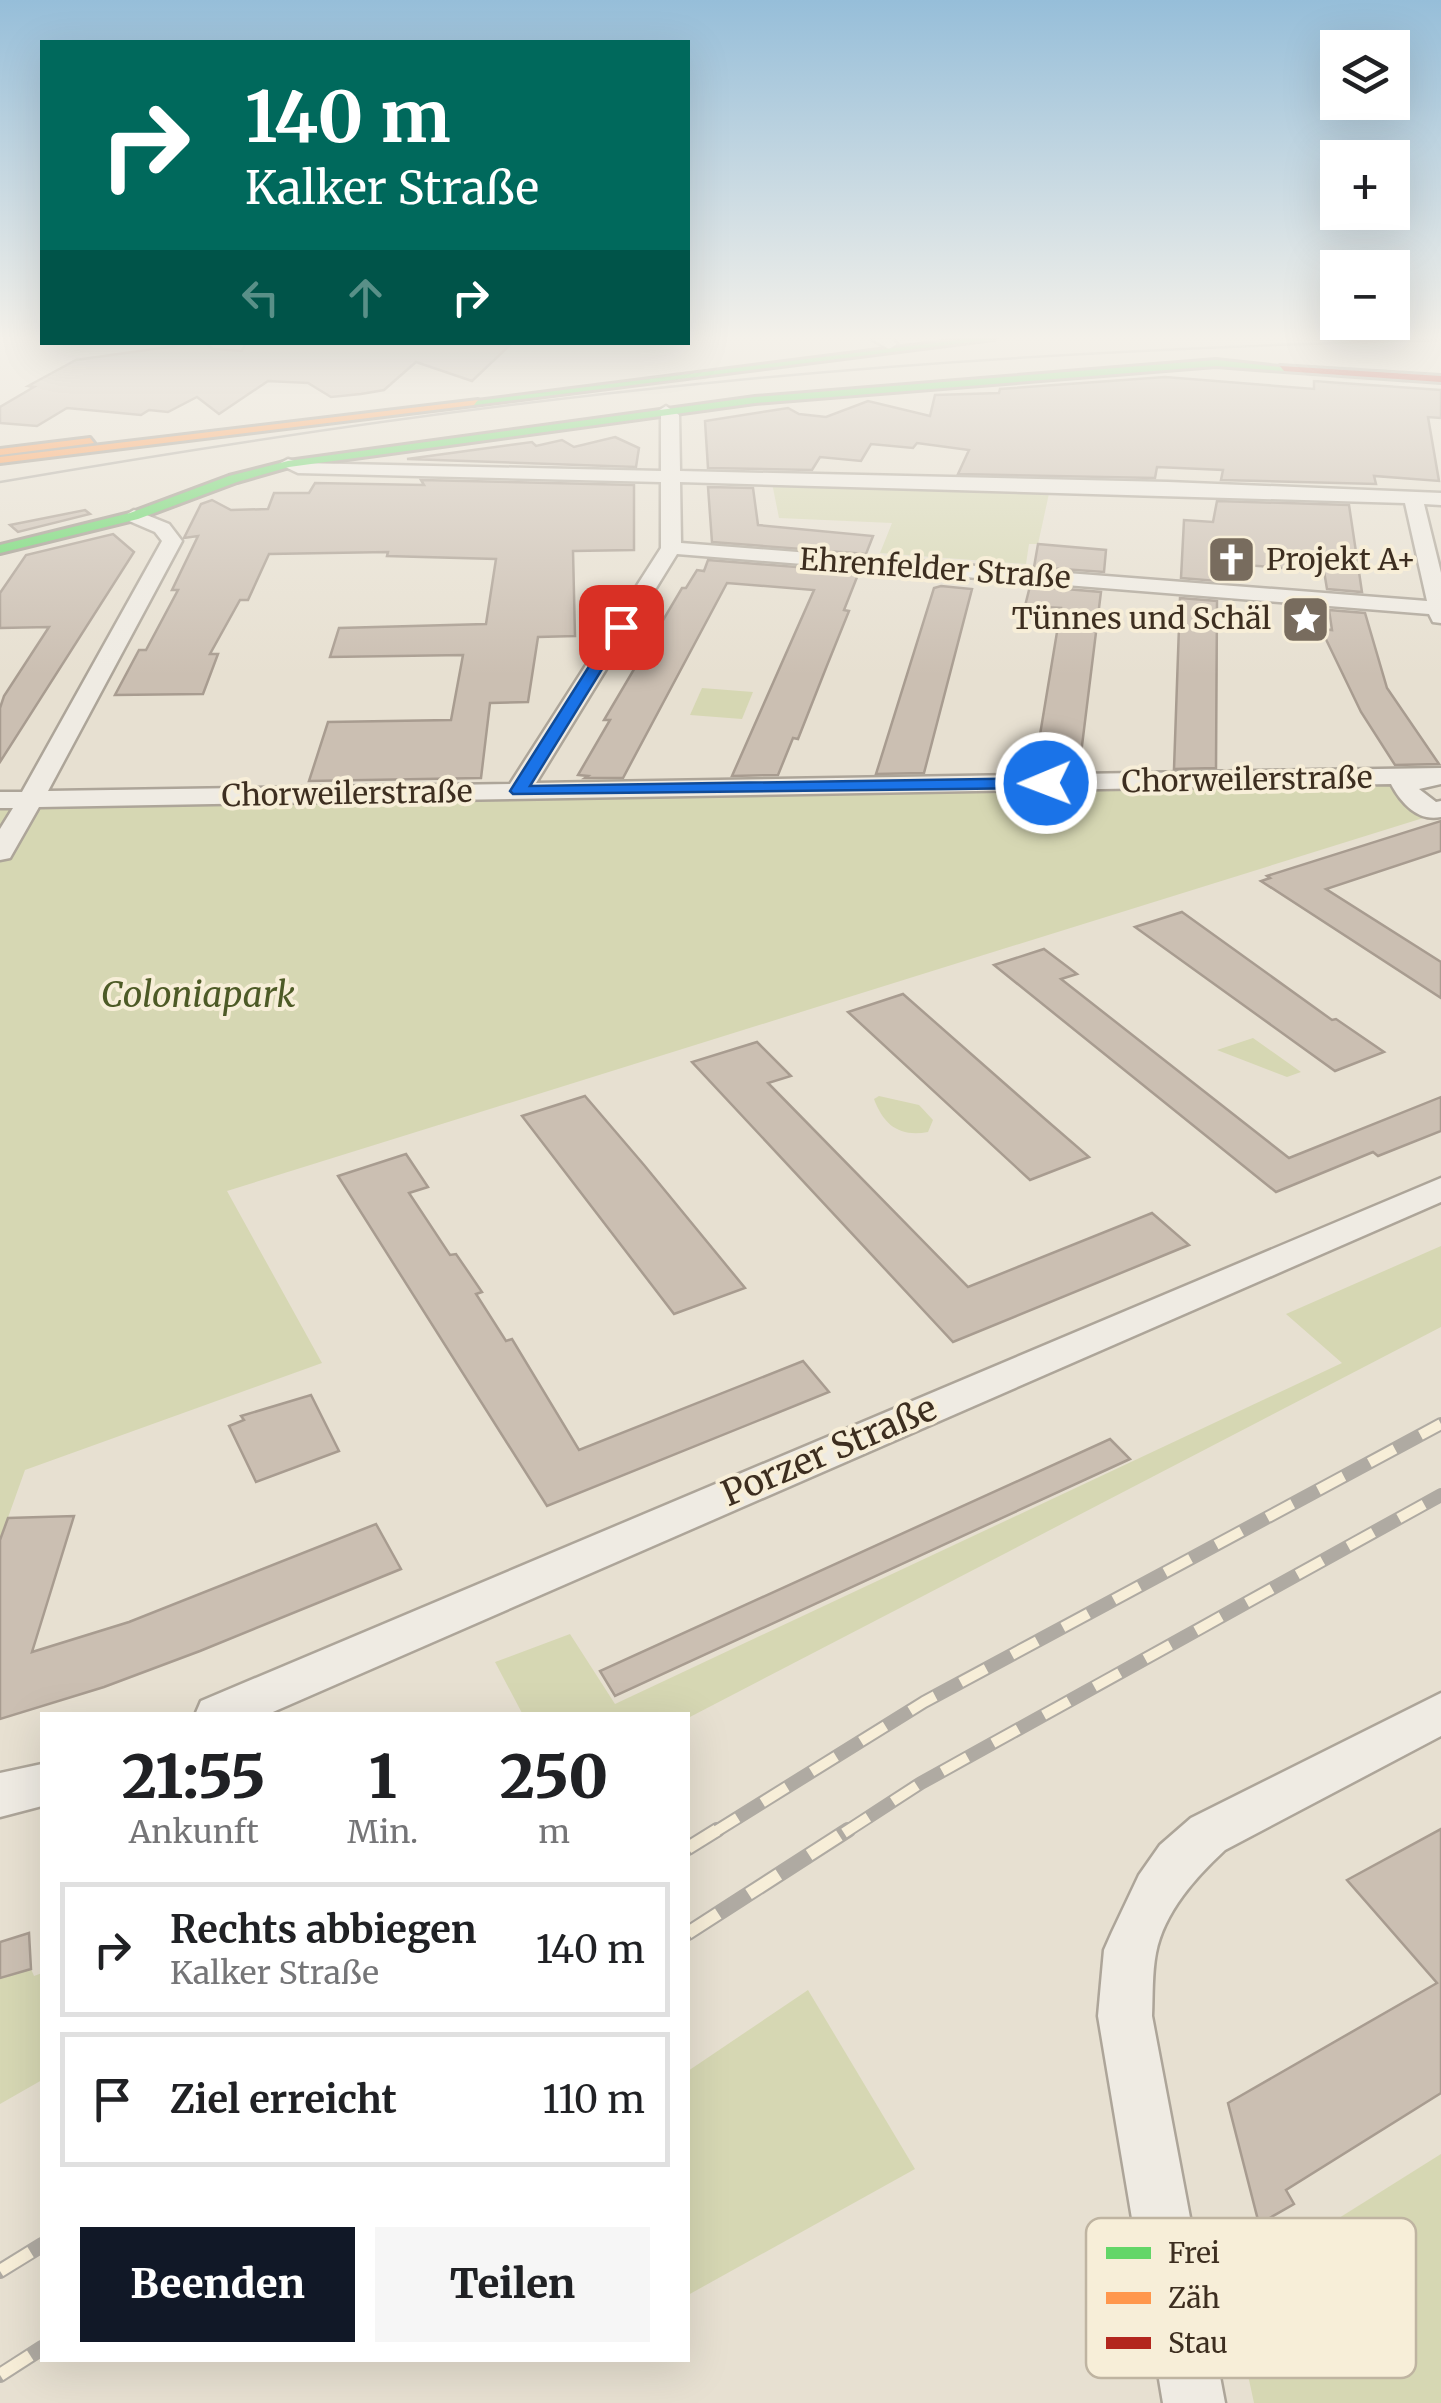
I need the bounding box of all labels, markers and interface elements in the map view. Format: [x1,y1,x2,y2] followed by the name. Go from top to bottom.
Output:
[1320,30,1410,340] map controls
[1320,30,1410,120] button: layers
[245,73,451,161] text: 140 m
[80,80,210,210] icon: right
[1320,140,1410,230] button: +
[245,160,539,216] text: Kalker Straße
[1320,250,1410,340] button: −
[233,270,288,325] icon: left
[338,270,393,325] icon: ahead
[443,270,498,325] icon: right
[1205,534,1257,586] church icon: Projekt A+
[798,540,1072,596] street label: Ehrenfelder Straße
[1266,540,1416,578] place label: Projekt A+
[579,585,664,670] pin
[1280,593,1332,645] place icon: Tünnes und Schäl
[1012,599,1271,637] place label: Tünnes und Schäl
[594,600,649,655] icon: arrive
[994,731,1098,835] position arrow
[1121,758,1373,800] street label: Chorweilerstraße
[221,772,473,814] street label: Chorweilerstraße
[101,973,295,1017] park label: Coloniapark
[715,1386,943,1516] street label: Porzer Straße
[122,1739,266,1814] text: 21:55
[369,1739,397,1814] text: 1
[500,1739,608,1814] text: 250
[129,1812,259,1852] text: Ankunft
[347,1812,418,1852] text: Min.
[538,1812,570,1852] text: m
[170,1906,476,1953] text: Rechts abbiegen
[85,1922,140,1977] icon: right
[536,1926,645,1973] text: 140 m
[170,1953,379,1993] text: Kalker Straße
[85,2072,140,2127] icon: arrive
[170,2076,397,2123] text: Ziel erreicht
[542,2076,645,2123] text: 110 m
[1086,2218,1416,2378] legend
[80,2227,355,2342] button: Beenden
[375,2227,650,2342] button: Teilen
[1168,2235,1220,2271] text: Frei
[1168,2280,1220,2316] text: Zäh
[1168,2325,1228,2361] text: Stau

